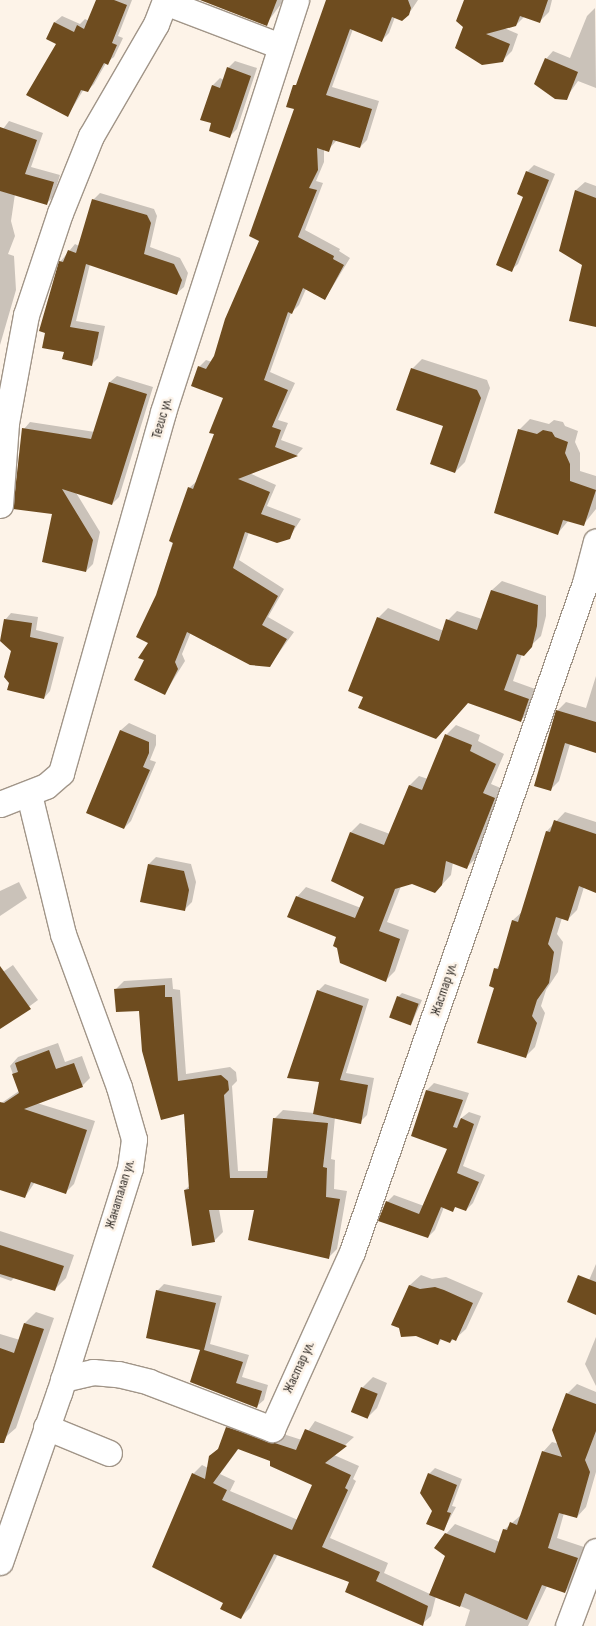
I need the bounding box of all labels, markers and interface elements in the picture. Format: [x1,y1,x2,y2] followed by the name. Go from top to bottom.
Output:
[148,395,176,441] street label: Тегис ул.
[427,960,461,1018] street label: Жастар ул.
[101,1157,139,1231] street label: Жанаталап ул.
[280,1338,318,1396] street label: Жастар ул.

